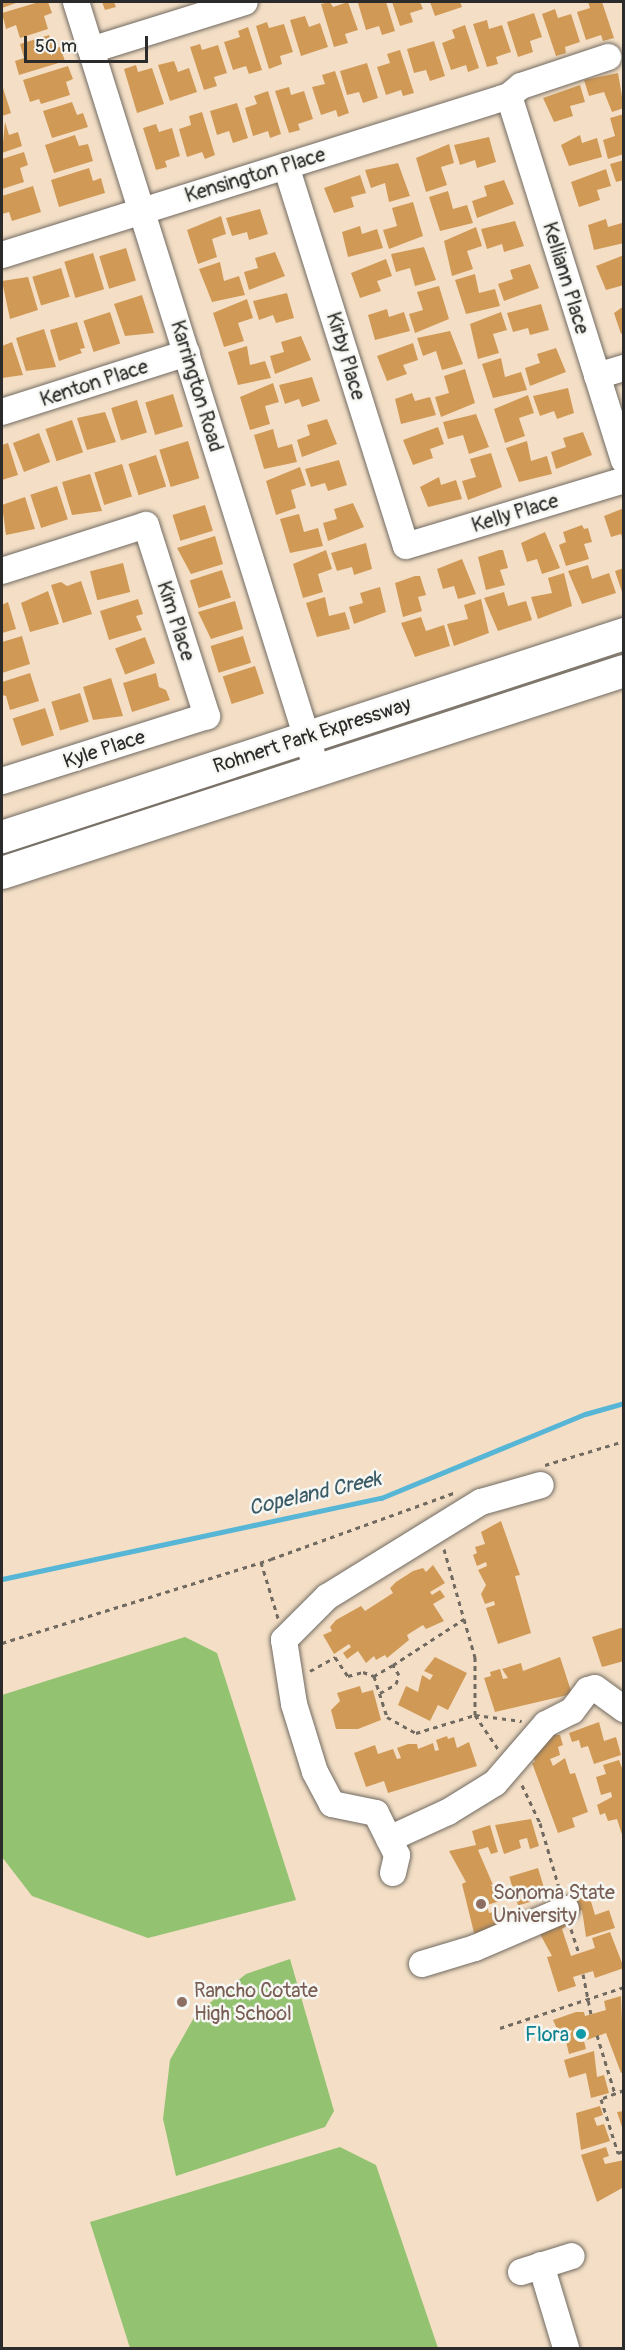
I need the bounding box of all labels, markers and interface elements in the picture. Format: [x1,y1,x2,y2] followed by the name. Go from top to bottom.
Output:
[27,24,152,62] scale bar
[35,35,77,58] text: 50 m
[182,142,328,208] street label: Kensington Place
[538,219,594,337] street label: Kelliann Place
[321,309,371,403] street label: Kirby Place
[166,317,228,455] street label: Karrington Road
[37,354,151,412] street label: Kenton Place
[469,488,561,538] street label: Kelly Place
[152,578,200,664] street label: Kim Place
[210,692,414,778] street label: Rohnert Park Expressway
[60,725,148,773] street label: Kyle Place
[246,1467,384,1521] water label: Copeland Creek
[493,1880,615,1927] place label: Sonoma State University
[474,1897,488,1911] marker: Sonoma State University
[194,1978,318,2025] place label: Rancho Cotate High School
[175,1995,189,2009] marker: Rancho Cotate High School
[525,2022,569,2046] place label: Flora
[574,2027,588,2041] marker: Flora

